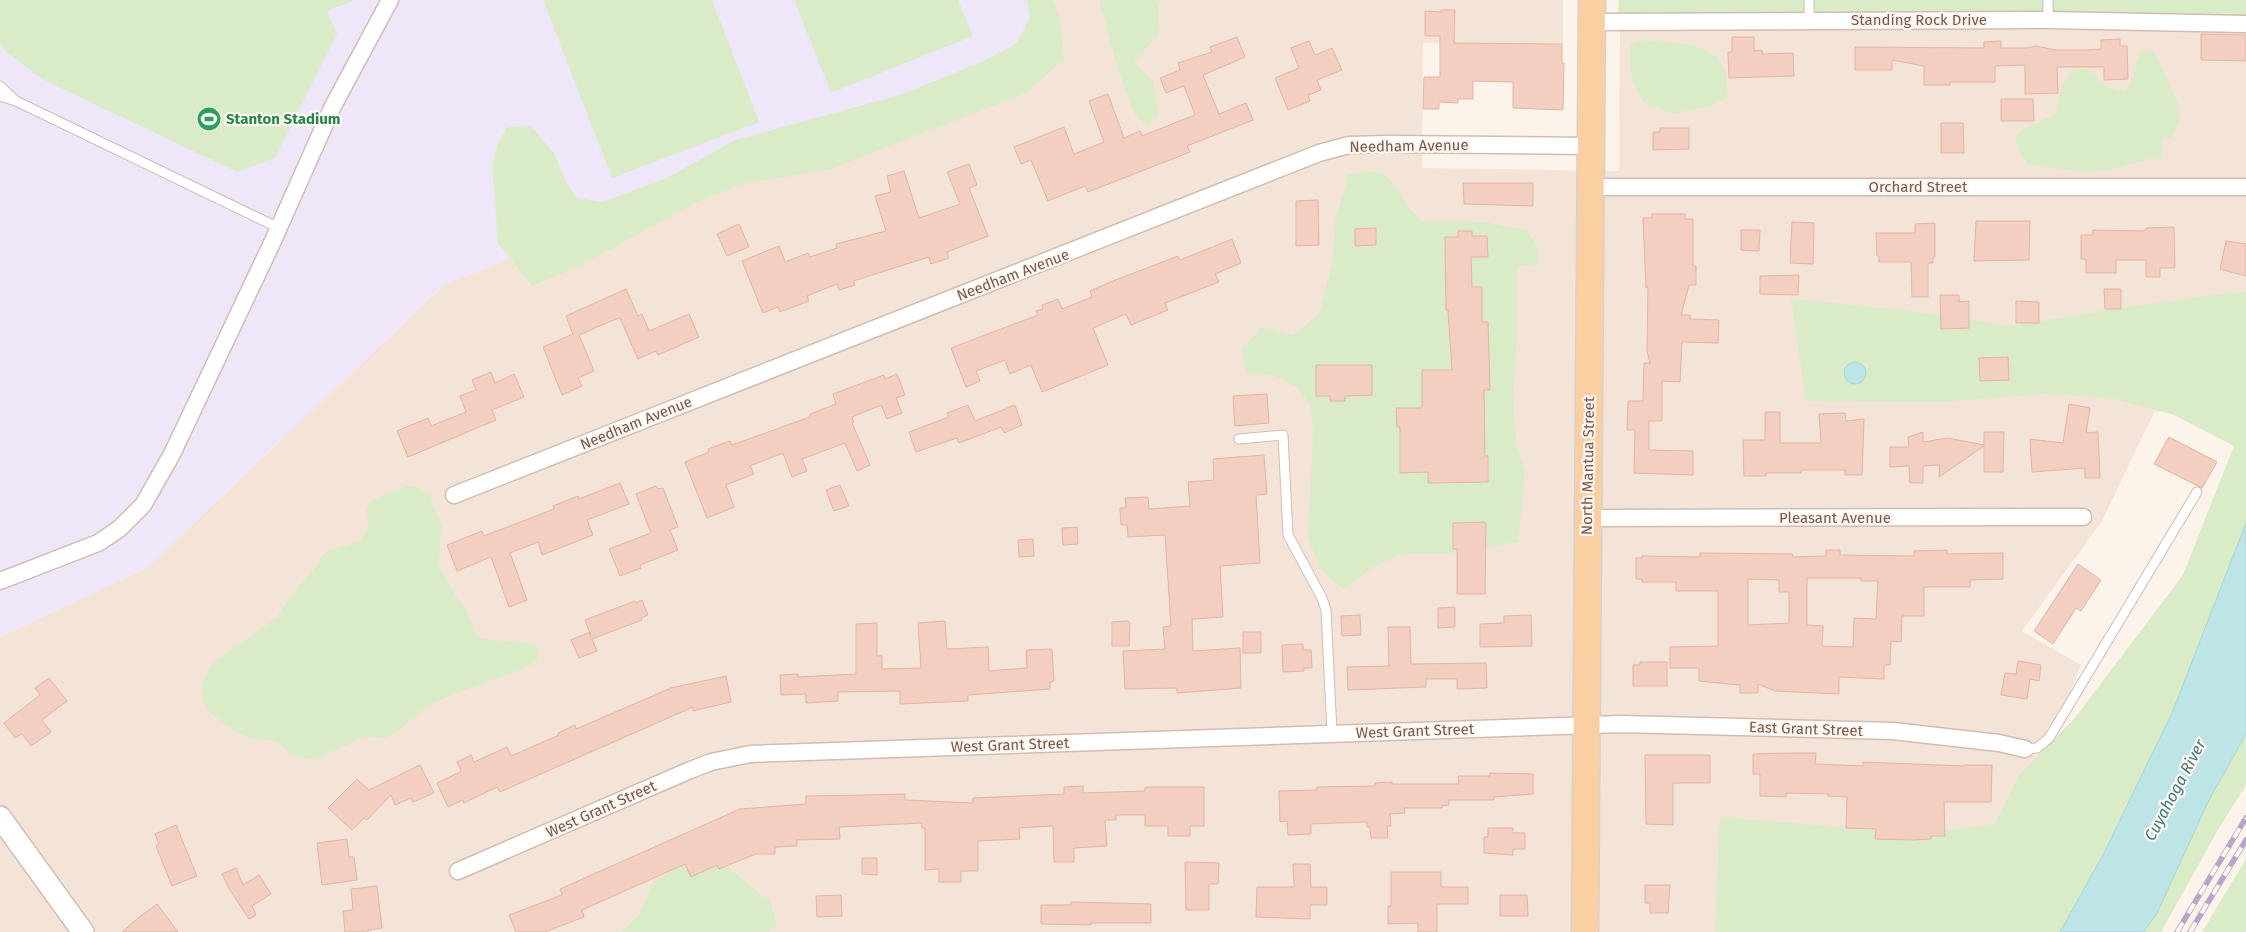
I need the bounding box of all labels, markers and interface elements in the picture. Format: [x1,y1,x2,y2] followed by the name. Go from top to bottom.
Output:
[1851,11,1987,29] street label: Standing Rock Drive
[196,106,222,132] sports icon: Stanton Stadium
[226,110,340,128] place label: Stanton Stadium
[1349,136,1469,156] street label: Needham Avenue
[1869,178,1968,196] street label: Orchard Street
[954,245,1072,305] street label: Needham Avenue
[577,392,695,454] street label: Needham Avenue
[1578,396,1598,535] street label: North Mantua Street
[1779,509,1891,527] street label: Pleasant Avenue
[1749,718,1864,740] street label: East Grant Street
[1355,720,1475,742] street label: West Grant Street
[950,734,1070,756] street label: West Grant Street
[2140,735,2210,844] water label: Cuyahoga River
[543,776,659,841] street label: West Grant Street

